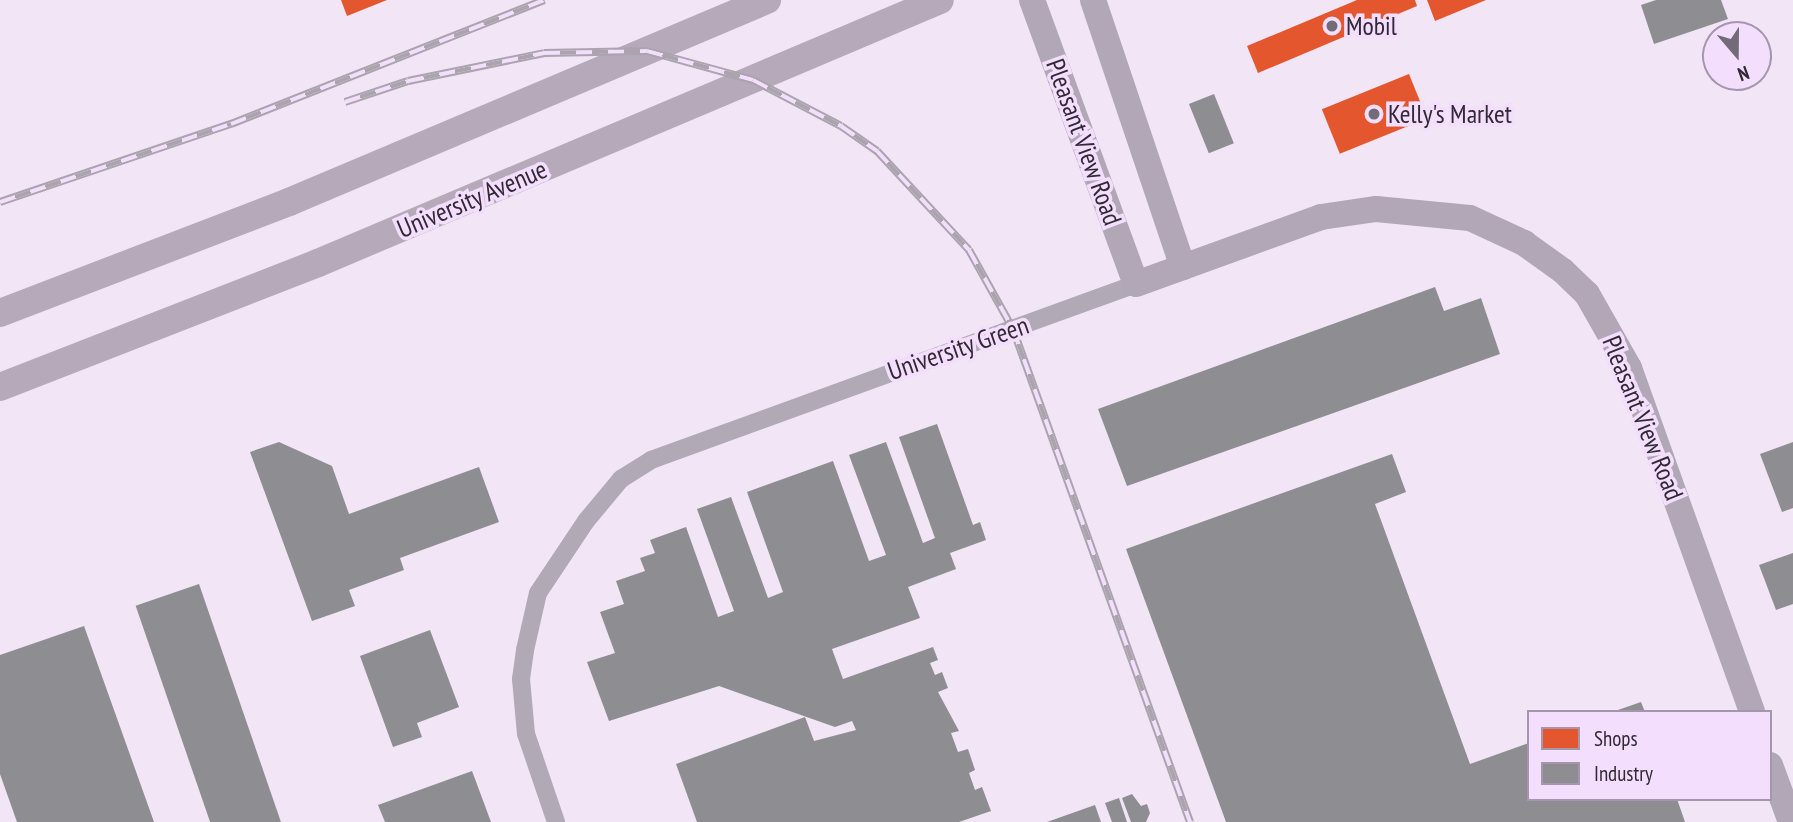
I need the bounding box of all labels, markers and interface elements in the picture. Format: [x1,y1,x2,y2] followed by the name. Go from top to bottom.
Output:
[1346,10,1397,42] place label: Mobil
[1324,18,1340,34] marker: Mobil
[1702,21,1772,91] north arrow
[1039,54,1129,230] street label: Pleasant View Road
[1735,61,1752,87] text: N
[1388,98,1512,130] place label: Kelly's Market
[1366,106,1382,122] marker: Kelly's Market
[392,153,552,245] street label: University Avenue
[883,309,1033,387] street label: University Green
[1596,331,1690,505] street label: Pleasant View Road
[1527,710,1772,801] legend
[1594,725,1638,752] text: Shops
[1594,760,1653,787] text: Industry

